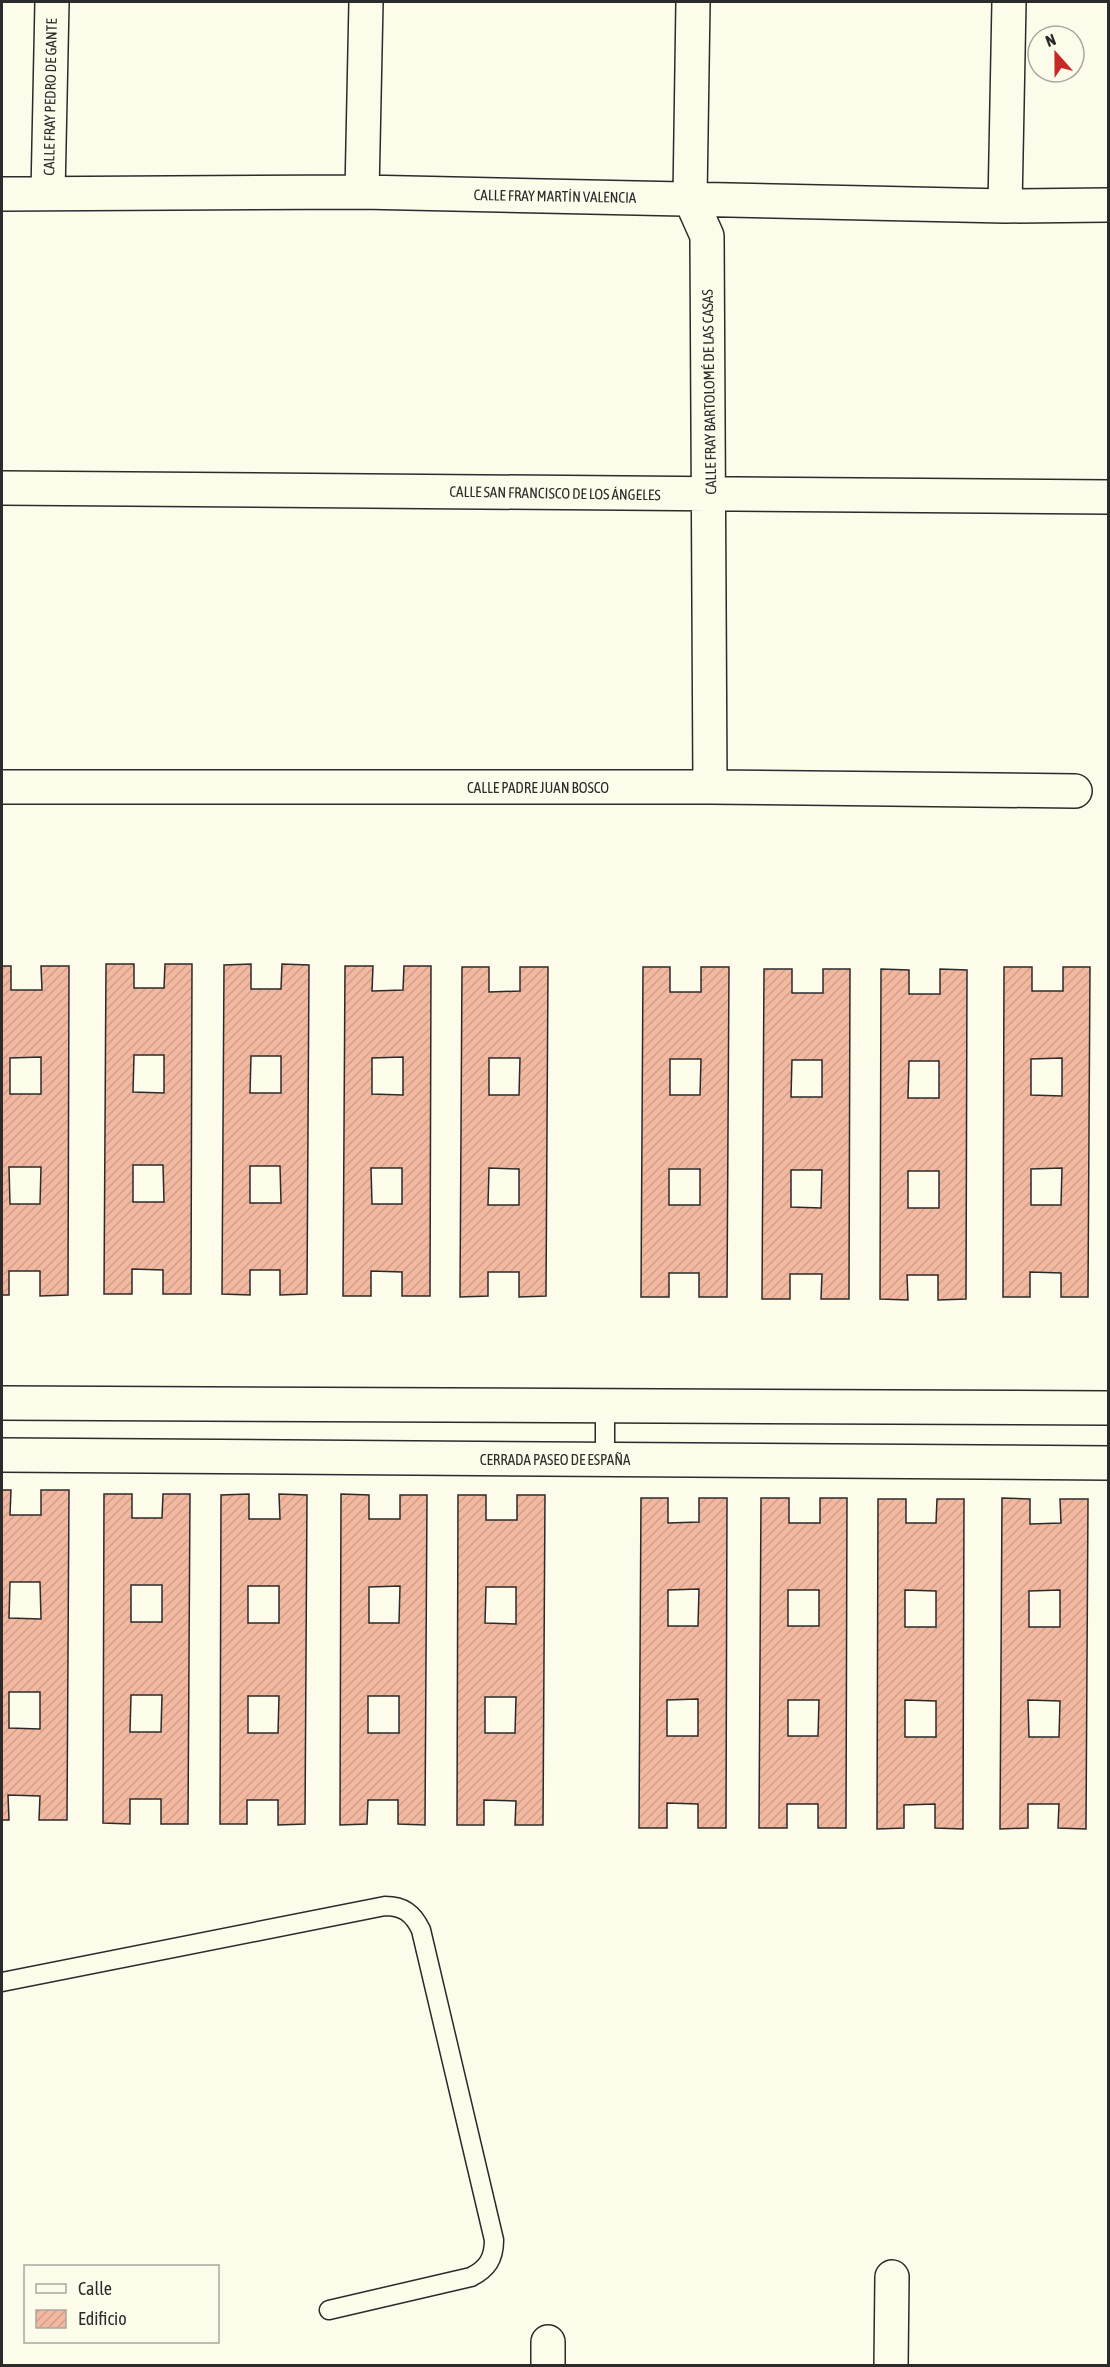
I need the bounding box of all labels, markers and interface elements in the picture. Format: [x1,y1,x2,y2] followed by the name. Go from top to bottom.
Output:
[40,18,60,176] street label: CALLE FRAY PEDRO DE GANTE
[1026,24,1086,84] north arrow
[1043,30,1058,50] text: N
[474,186,637,206] street label: CALLE FRAY MARTÍN VALENCIA
[699,289,719,495] street label: CALLE FRAY BARTOLOMÉ DE LAS CASAS
[449,483,661,503] street label: CALLE SAN FRANCISCO DE LOS ÁNGELES
[467,779,609,796] street label: CALLE PADRE JUAN BOSCO
[480,1451,631,1468] street label: CERRADA PASEO DE ESPAÑA
[24,2265,219,2343] legend
[78,2278,112,2299] text: Calle
[78,2308,127,2329] text: Edificio

